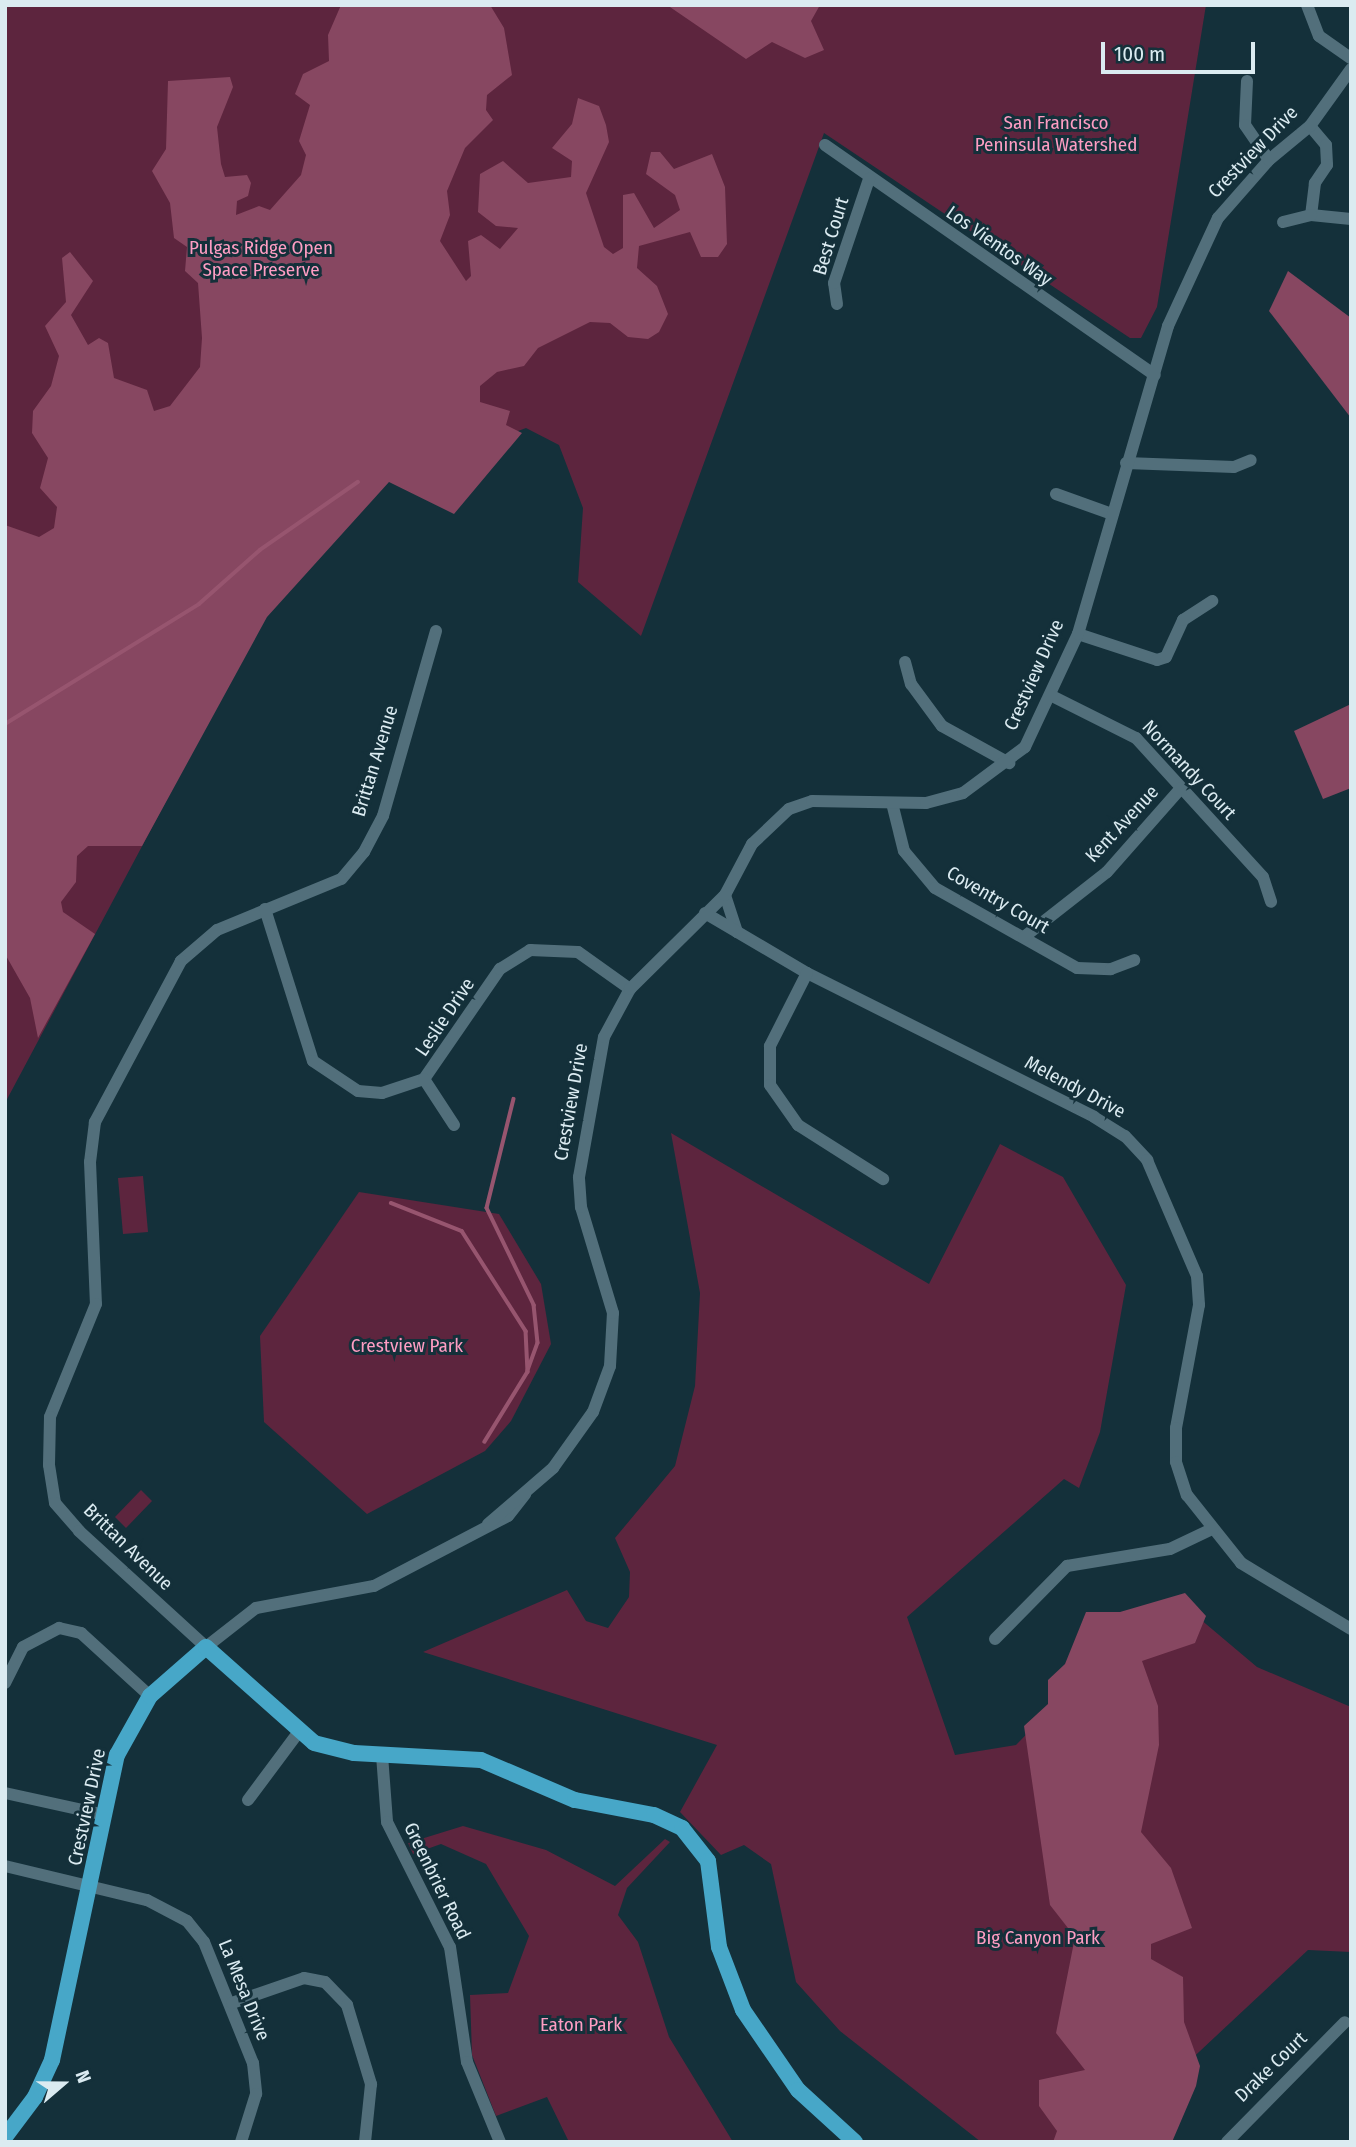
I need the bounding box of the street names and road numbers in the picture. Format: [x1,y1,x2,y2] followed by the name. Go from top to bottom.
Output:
[1204,101,1302,203] street label: Crestview Drive
[808,194,854,278] street label: Best Court
[942,201,1056,291] street label: Los Vientos Way
[999,616,1069,734] street label: Crestview Drive
[347,703,403,819] street label: Brittan Avenue
[1137,716,1241,824] street label: Normandy Court
[1081,781,1163,867] street label: Kent Avenue
[943,861,1053,939] street label: Coventry Court
[411,974,479,1060] street label: Leslie Drive
[549,1041,593,1163] street label: Crestview Drive
[1021,1051,1129,1123] street label: Melendy Drive
[79,1499,177,1595] street label: Brittan Avenue
[63,1746,111,1868] street label: Crestview Drive
[399,1819,475,1943] street label: Greenbrier Road
[213,1936,275,2044] street label: La Mesa Drive
[1230,2027,1312,2107] street label: Drake Court

